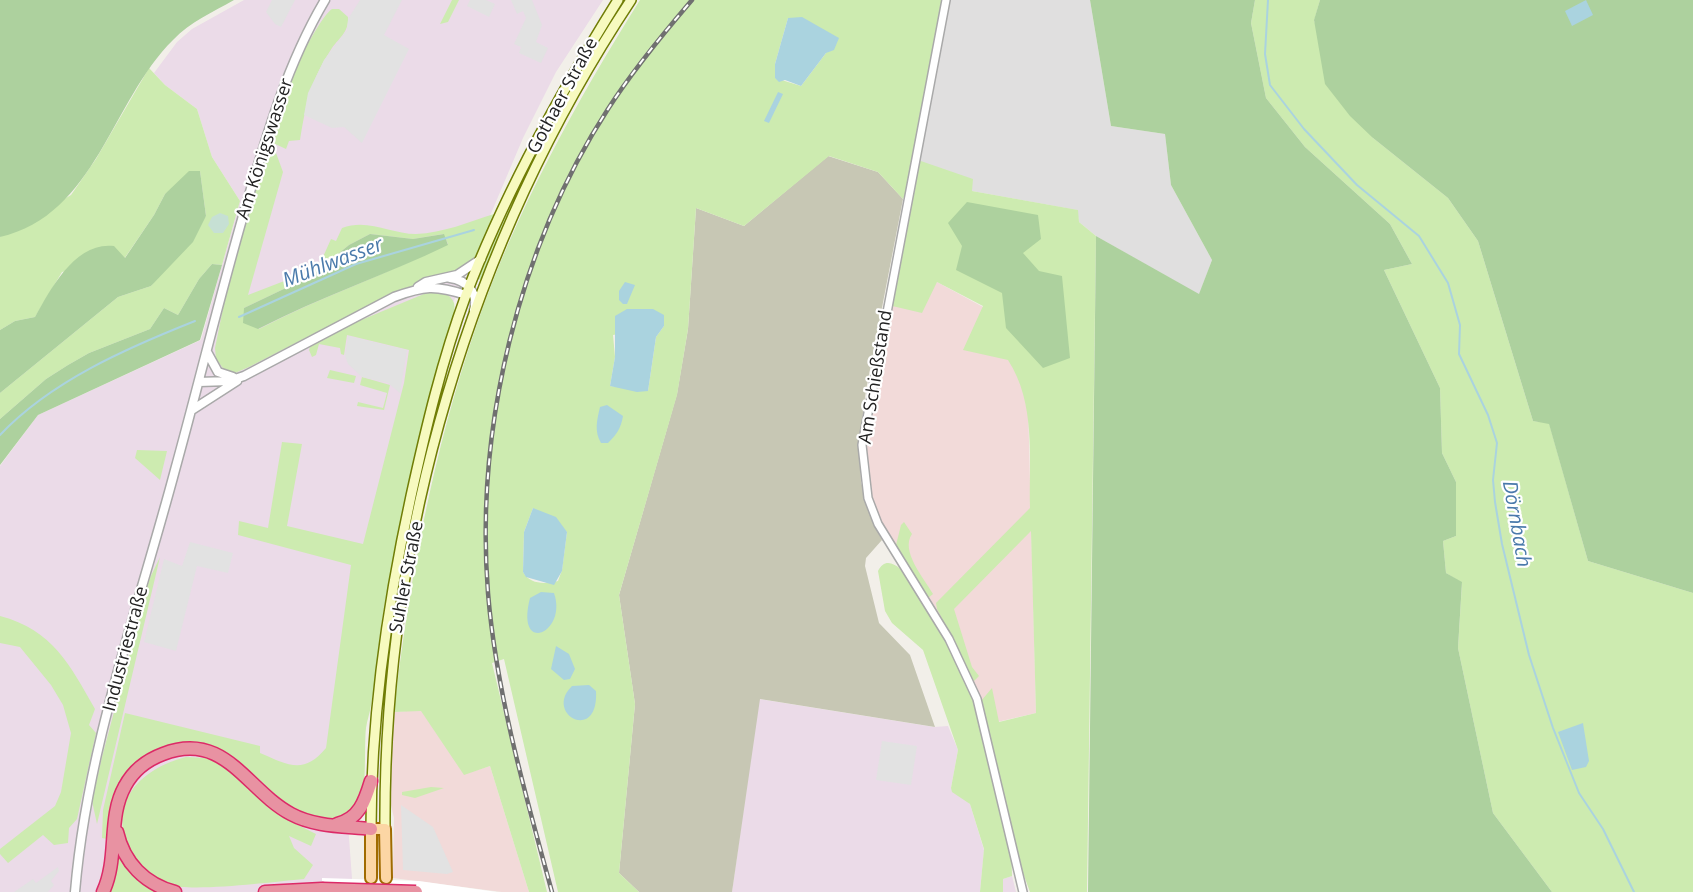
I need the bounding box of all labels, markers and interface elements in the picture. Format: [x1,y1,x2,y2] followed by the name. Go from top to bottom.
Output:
[523,34,603,158] street label: Gothaer Straße
[232,76,298,222] street label: Am Königswasser
[279,233,387,293] water label: Mühlwasser
[855,309,897,445] street label: Am Schießstand
[1497,479,1535,569] water label: Dörnbach
[386,519,428,635] street label: Suhler Straße
[99,584,153,714] street label: Industriestraße

